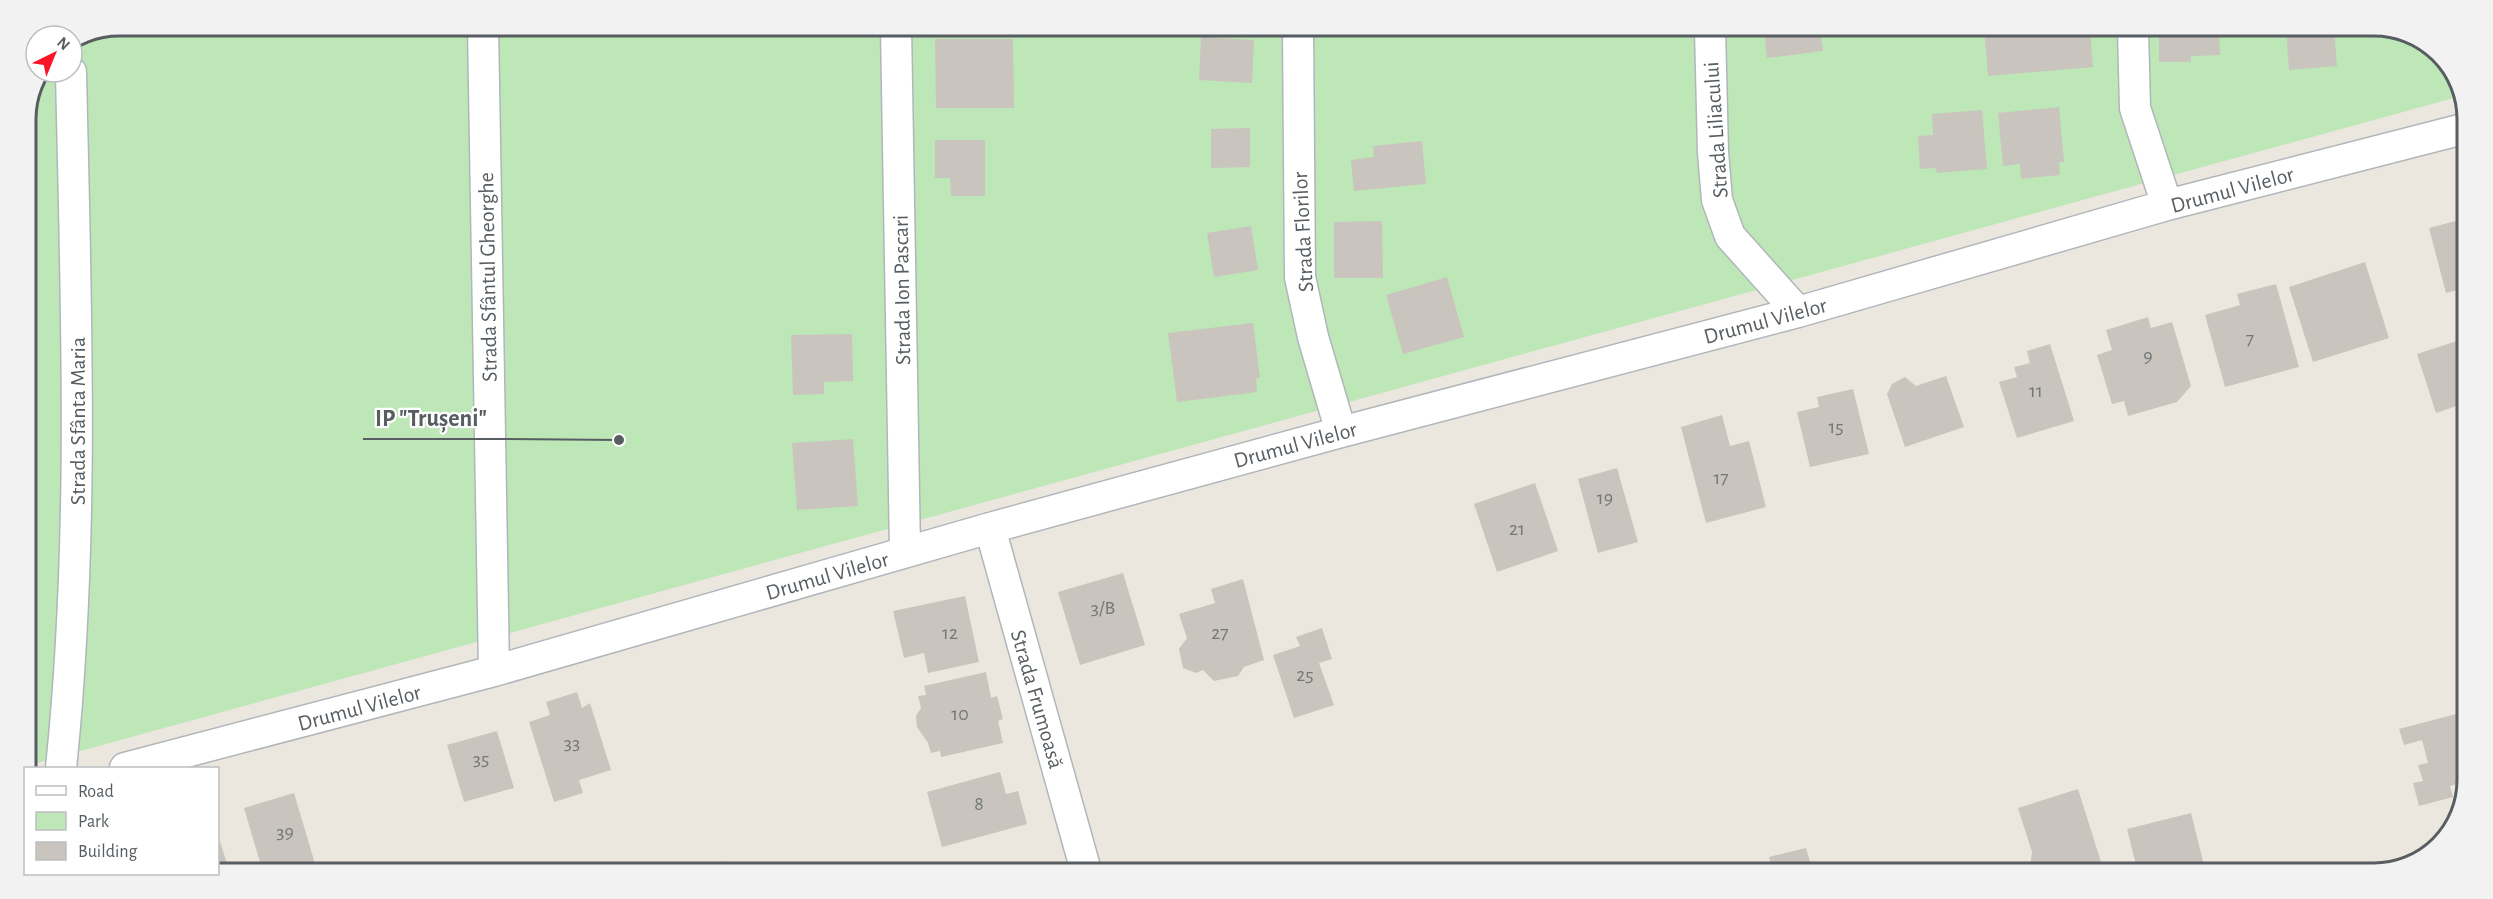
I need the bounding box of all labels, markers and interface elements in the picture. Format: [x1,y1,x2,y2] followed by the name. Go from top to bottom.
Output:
[24,24,84,84] north arrow
[54,34,73,53] text: N
[1700,61,1732,199] street label: Strada Liliacului
[2168,163,2296,217] street label: Drumul Vilelor
[1289,171,1317,293] street label: Strada Florilor
[475,172,501,382] street label: Strada Sfântul Gheorghe
[890,215,914,365] street label: Strada Ion Pascari
[1701,294,1829,348] street label: Drumul Vilelor
[2246,329,2254,349] house number: 7
[67,337,89,505] street label: Strada Sfânta Maria
[2143,346,2153,366] house number: 9
[2029,381,2043,401] house number: 11
[363,397,499,439] callout: IP "Trușeni"
[375,407,487,433] text: IP "Trușeni"
[1828,417,1844,437] house number: 15
[1231,418,1359,472] street label: Drumul Vilelor
[1713,468,1729,488] house number: 17
[1597,488,1613,508] house number: 19
[1509,519,1525,539] house number: 21
[763,548,891,604] street label: Drumul Vilelor
[1091,598,1115,618] house number: 3/B
[942,623,958,643] house number: 12
[1211,623,1229,643] house number: 27
[1007,627,1067,771] street label: Strada Frumoasă
[1296,665,1314,685] house number: 25
[295,681,423,735] street label: Drumul Vilelor
[951,704,969,724] house number: 10
[564,733,580,753] house number: 33
[473,749,489,769] house number: 35
[24,767,219,875] legend
[78,783,114,801] text: Road
[974,794,984,814] house number: 8
[78,813,110,831] text: Park
[276,822,294,842] house number: 39
[78,843,138,861] text: Building

